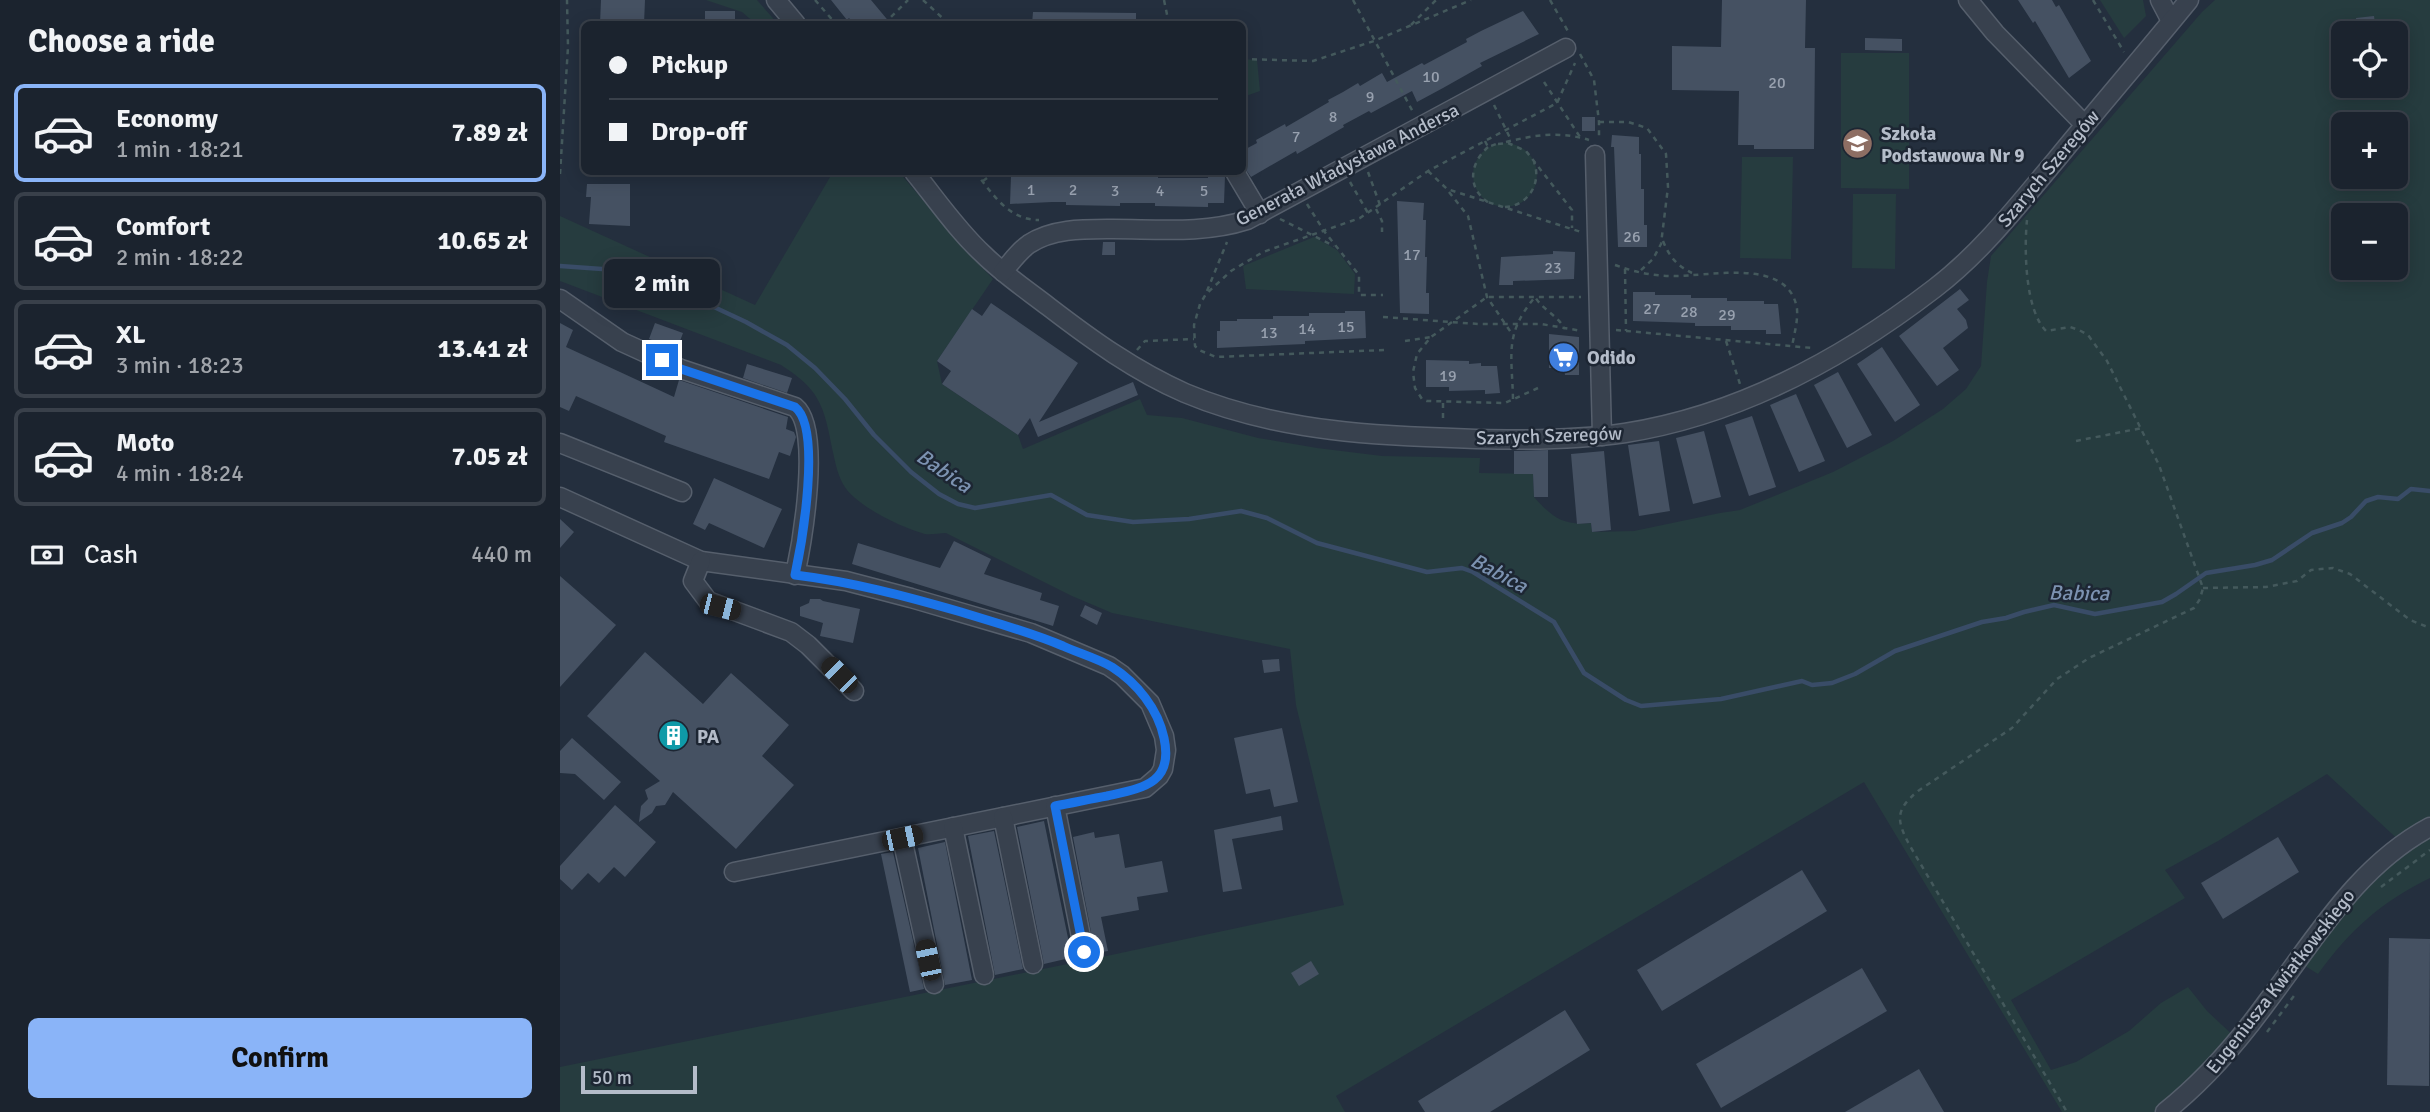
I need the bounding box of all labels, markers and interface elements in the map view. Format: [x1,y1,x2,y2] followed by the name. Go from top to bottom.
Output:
[2331,21,2408,280] map controls
[2331,21,2408,98] button: locate
[28,22,215,61] text: Choose a ride
[651,49,728,81] text: Pickup
[1422,67,1440,87] house number: 10
[1768,73,1786,93] house number: 20
[1366,87,1374,107] house number: 9
[1232,98,1463,232] street label: Generała Władysława Andersa
[32,102,95,165] icon: car
[116,103,218,135] text: Economy
[1993,105,2105,232] street label: Szarych Szeregów
[1329,107,1337,127] house number: 8
[2331,112,2408,189] button: +
[651,116,747,148] text: Drop-off
[452,117,528,149] text: 7.89 zł
[1881,122,2025,168] place label: Szkoła Podstawowa Nr 9
[1292,127,1300,147] house number: 7
[1841,127,1875,161] school or university icon: Szkoła Podstawowa Nr 9
[116,135,244,164] text: 1 min · 18:21
[1027,180,1035,200] house number: 1
[1069,180,1077,200] house number: 2
[1111,181,1119,201] house number: 3
[1156,181,1165,201] house number: 4
[1200,181,1208,201] house number: 5
[2331,203,2408,280] button: −
[32,210,95,273] icon: car
[116,211,210,243] text: Comfort
[437,225,528,257] text: 10.65 zł
[1623,227,1641,247] house number: 26
[116,243,244,272] text: 2 min · 18:22
[1403,245,1421,265] house number: 17
[604,258,720,308] callout: 2 min
[1544,258,1562,278] house number: 23
[634,269,690,298] text: 2 min
[1643,299,1661,319] house number: 27
[1680,302,1698,322] house number: 28
[1718,305,1736,325] house number: 29
[1337,317,1355,337] house number: 15
[32,318,95,381] icon: car
[116,319,146,351] text: XL
[1298,319,1316,339] house number: 14
[1260,323,1278,343] house number: 13
[437,333,528,365] text: 13.41 zł
[1547,340,1581,374] supermarket icon: Odido
[646,344,678,376] route end
[1587,346,1636,370] place label: Odido
[116,351,244,380] text: 3 min · 18:23
[1439,366,1457,386] house number: 19
[1476,421,1623,451] street label: Szarych Szeregów
[32,426,95,489] icon: car
[116,427,174,459] text: Moto
[452,441,528,473] text: 7.05 zł
[912,443,978,499] water label: Babica
[116,459,244,488] text: 4 min · 18:24
[28,536,66,574] icon: cash
[84,539,138,571] text: Cash
[471,540,532,569] text: 440 m
[1466,547,1533,599] water label: Babica
[2048,579,2111,607] water label: Babica
[698,592,743,622] car
[817,653,862,697] car
[657,719,691,753] building icon: PA
[697,725,719,749] place label: PA
[880,823,925,853] car
[2201,884,2360,1079] street label: Eugeniusza Kwiatkowskiego
[1068,936,1100,968] route start
[914,937,943,983] car
[28,1018,532,1098] button: Confirm
[581,1063,696,1095] scale bar
[592,1066,632,1090] text: 50 m

